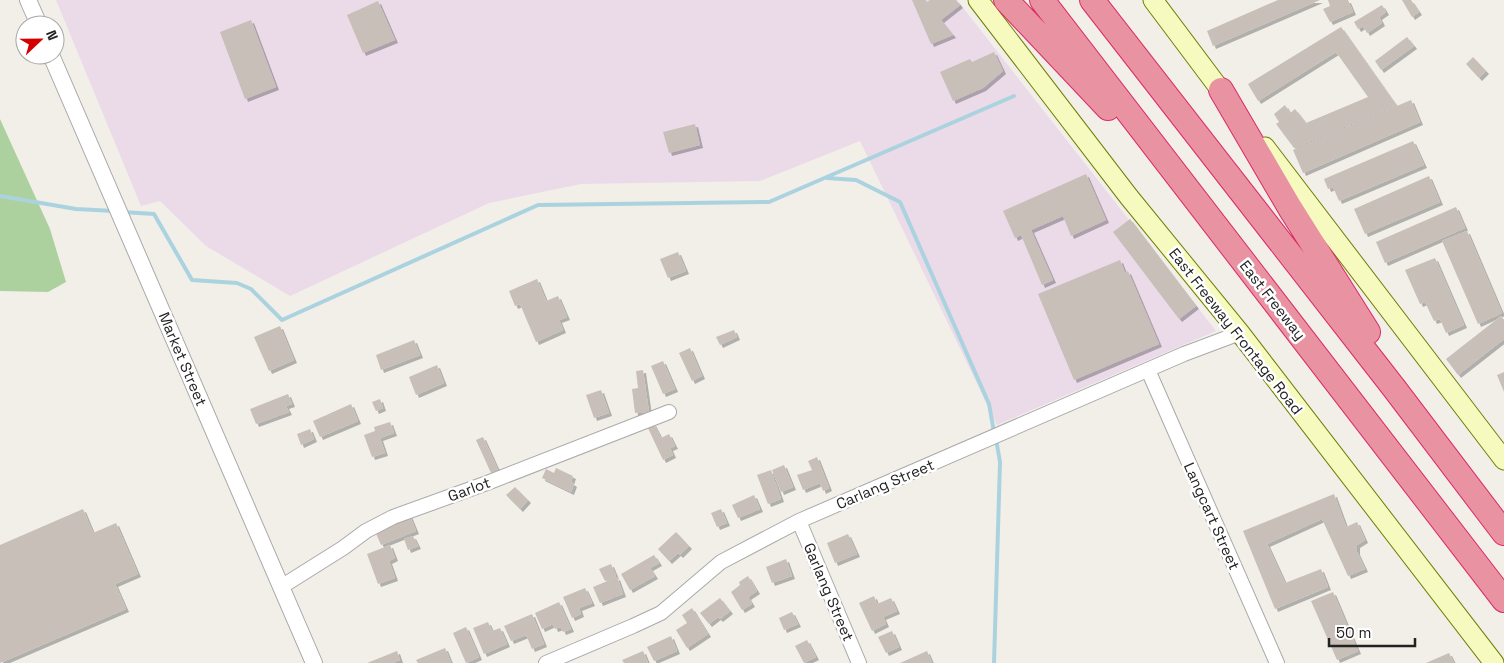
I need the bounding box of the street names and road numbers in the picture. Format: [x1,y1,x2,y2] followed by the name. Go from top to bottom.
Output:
[1165,244,1307,418] street label: East Freeway Frontage Road
[1236,256,1310,344] street label: East Freeway
[155,309,211,409] street label: Market Street
[833,455,937,513] street label: Carlang Street
[1180,459,1244,573] street label: Langcart Street
[445,473,493,505] street label: Garlot
[800,540,858,644] street label: Garlang Street

